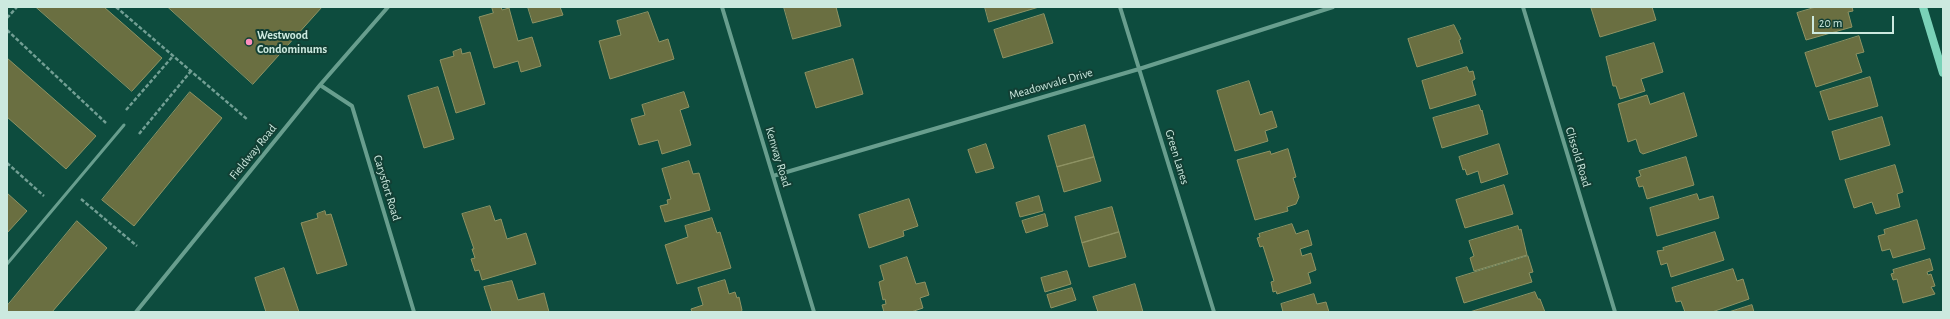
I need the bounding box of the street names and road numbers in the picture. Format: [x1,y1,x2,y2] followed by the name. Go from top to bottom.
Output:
[1008,65,1094,103] street label: Meadowvale Drive
[226,121,280,183] street label: Fieldway Road
[762,125,794,189] street label: Kenway Road
[1562,125,1594,189] street label: Clissold Road
[1162,128,1192,186] street label: Green Lanes
[370,153,404,223] street label: Carysfort Road

